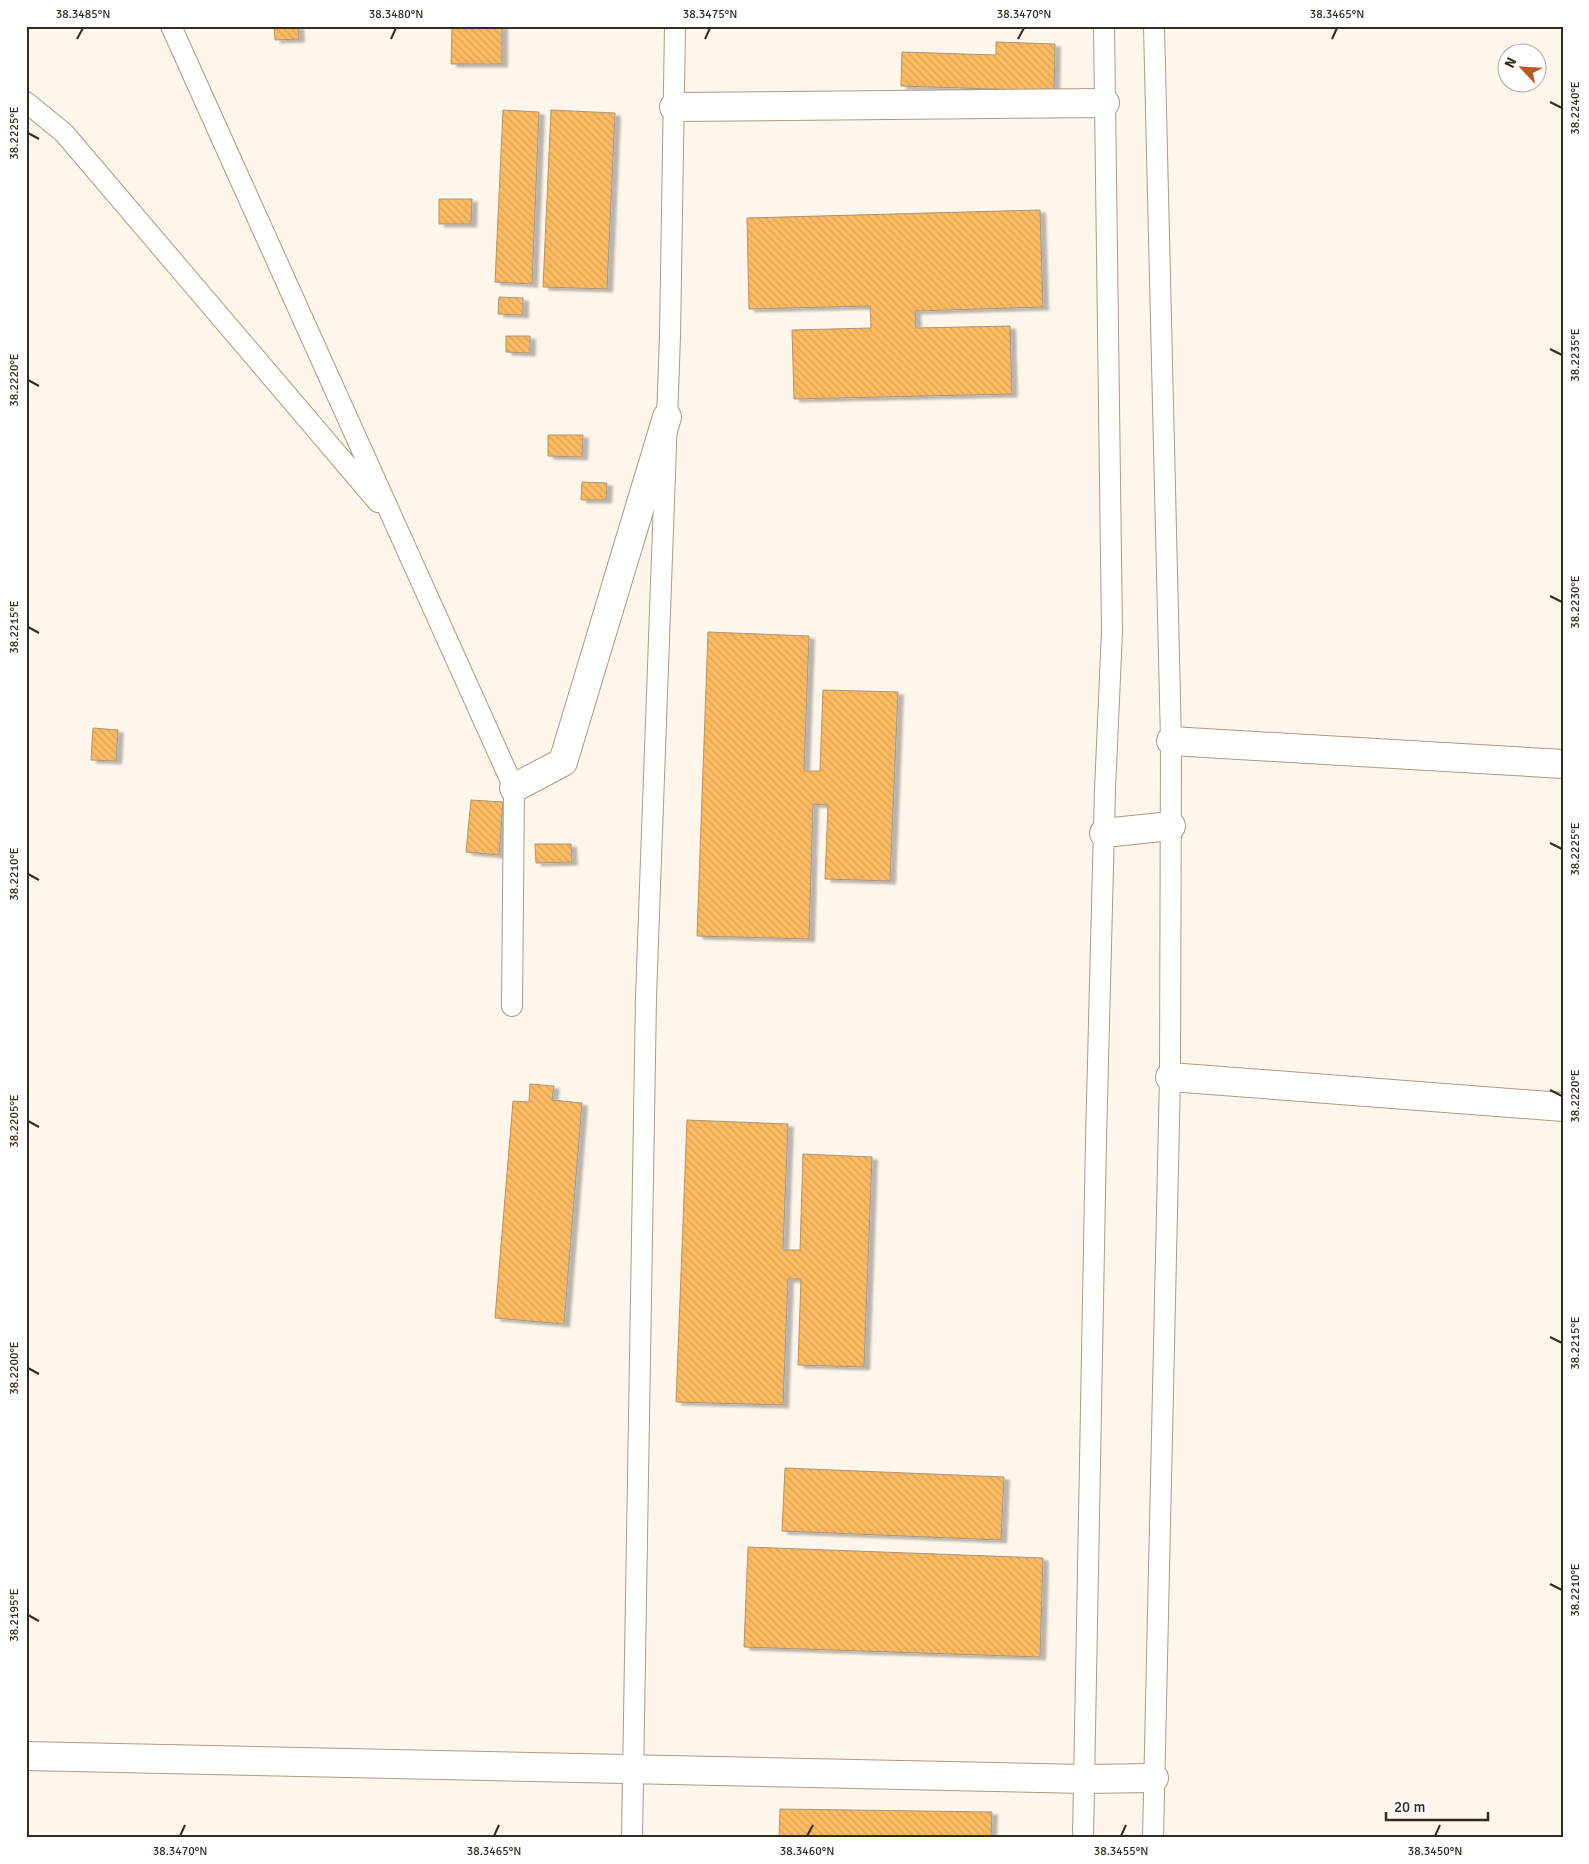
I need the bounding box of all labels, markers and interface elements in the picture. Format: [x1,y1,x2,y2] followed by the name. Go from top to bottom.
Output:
[56,7,110,22] text: 38.3485°N
[369,7,423,22] text: 38.3480°N
[683,7,737,22] text: 38.3475°N
[997,7,1051,22] text: 38.3470°N
[1310,7,1364,22] text: 38.3465°N
[1496,42,1546,92] north arrow
[1501,55,1520,71] text: N
[1568,81,1583,135] text: 38.2240°E
[7,106,22,160] text: 38.2225°E
[1568,328,1583,382] text: 38.2235°E
[7,353,22,407] text: 38.2220°E
[1568,575,1583,629] text: 38.2230°E
[7,600,22,654] text: 38.2215°E
[1568,822,1583,876] text: 38.2225°E
[7,847,22,901] text: 38.2210°E
[1568,1069,1583,1123] text: 38.2220°E
[7,1094,22,1148] text: 38.2205°E
[1568,1316,1583,1370] text: 38.2215°E
[7,1341,22,1395] text: 38.2200°E
[1568,1563,1583,1617] text: 38.2210°E
[7,1588,22,1642] text: 38.2195°E
[1386,1789,1489,1821] scale bar
[1394,1798,1425,1816] text: 20 m
[153,1844,207,1859] text: 38.3470°N
[467,1844,521,1859] text: 38.3465°N
[780,1844,834,1859] text: 38.3460°N
[1094,1844,1148,1859] text: 38.3455°N
[1408,1844,1462,1859] text: 38.3450°N

